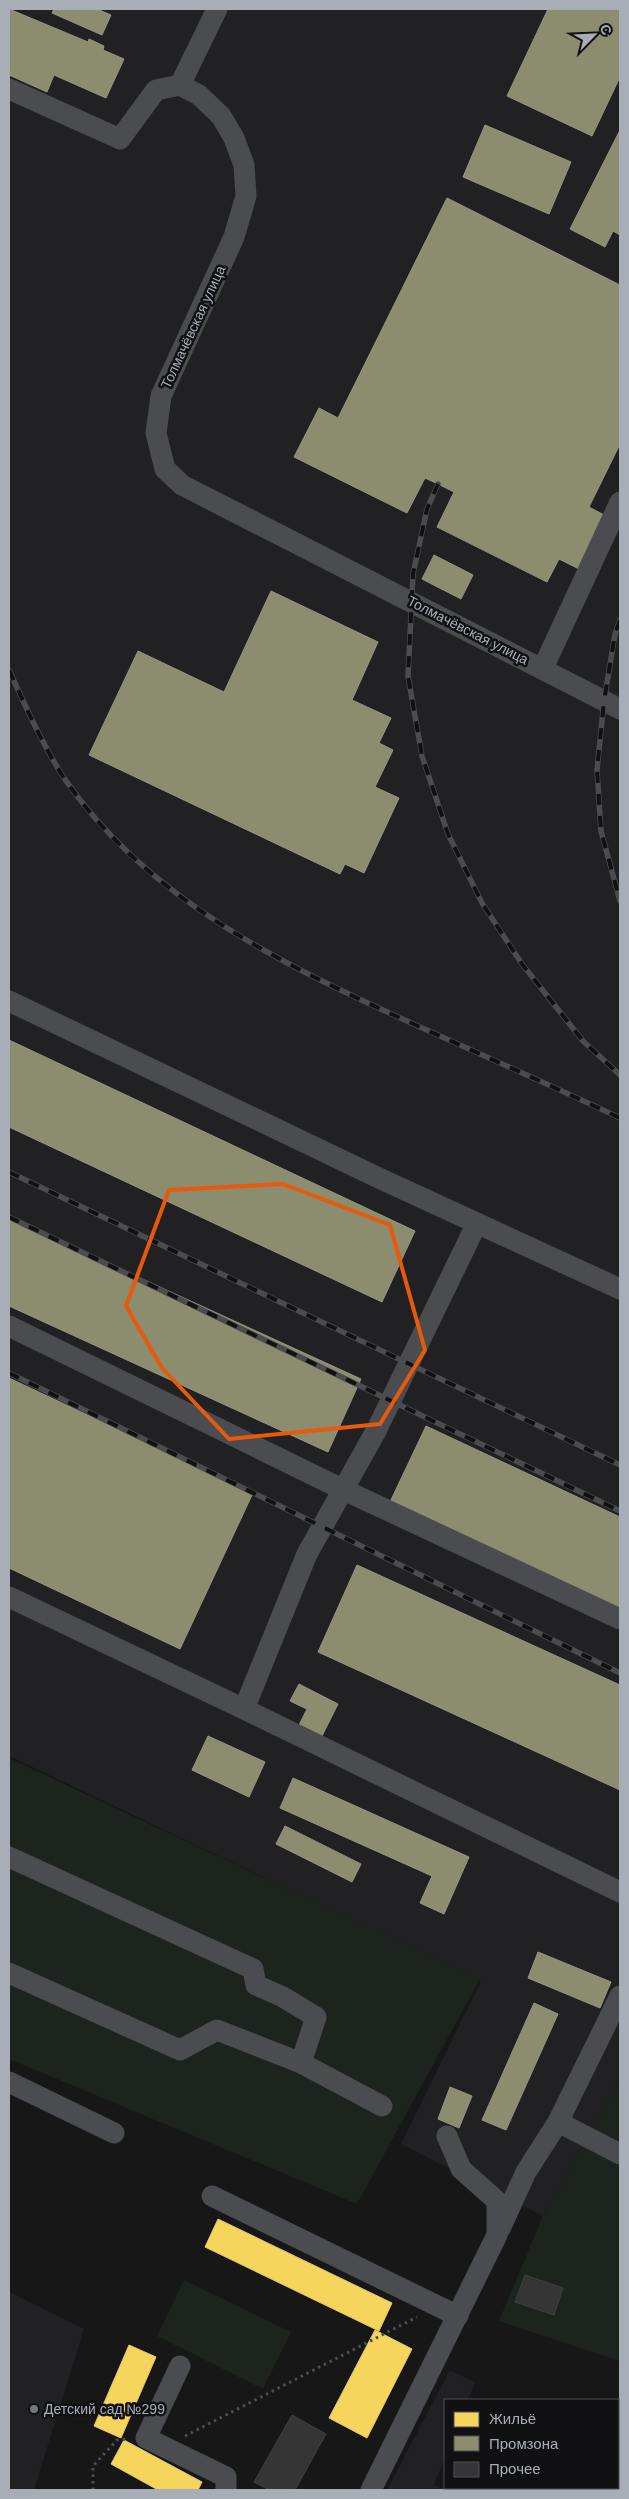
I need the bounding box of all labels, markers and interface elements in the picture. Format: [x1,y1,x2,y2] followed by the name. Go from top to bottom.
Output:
[569,10,619,60] north arrow
[597,22,615,38] text: С
[157,263,229,391] street label: Толмачёвская улица
[405,593,531,668] street label: Толмачёвская улица
[444,2399,619,2489] legend
[44,2401,165,2417] place label: Детский сад №299
[28,2403,40,2415] marker: Детский сад №299
[489,2410,536,2427] text: Жильё
[489,2435,559,2452] text: Промзона
[489,2460,541,2477] text: Прочее

